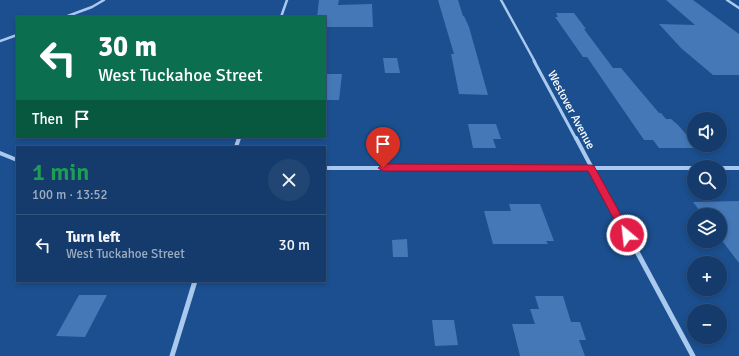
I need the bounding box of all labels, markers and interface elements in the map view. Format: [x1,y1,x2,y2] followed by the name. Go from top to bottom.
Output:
[98,30,157,64] text: 30 m
[32,32,84,84] icon: left
[98,64,263,86] text: West Tuckahoe Street
[544,68,598,152] street label: Westover Avenue
[71,108,93,130] icon: arrive
[32,110,63,128] text: Then
[687,112,727,344] map controls
[687,112,727,152] button: sound
[366,127,400,168] pin
[372,133,394,155] icon: arrive
[32,157,89,187] text: 1 min
[268,159,310,201] button: close
[687,160,727,200] button: search
[32,187,108,203] text: 100 m · 13:52
[687,208,727,248] button: layers
[606,214,648,256] position arrow
[66,228,120,246] text: Turn left
[32,234,54,256] icon: left
[279,236,310,254] text: 30 m
[66,246,185,262] text: West Tuckahoe Street
[687,256,727,296] button: +
[687,304,727,344] button: −

